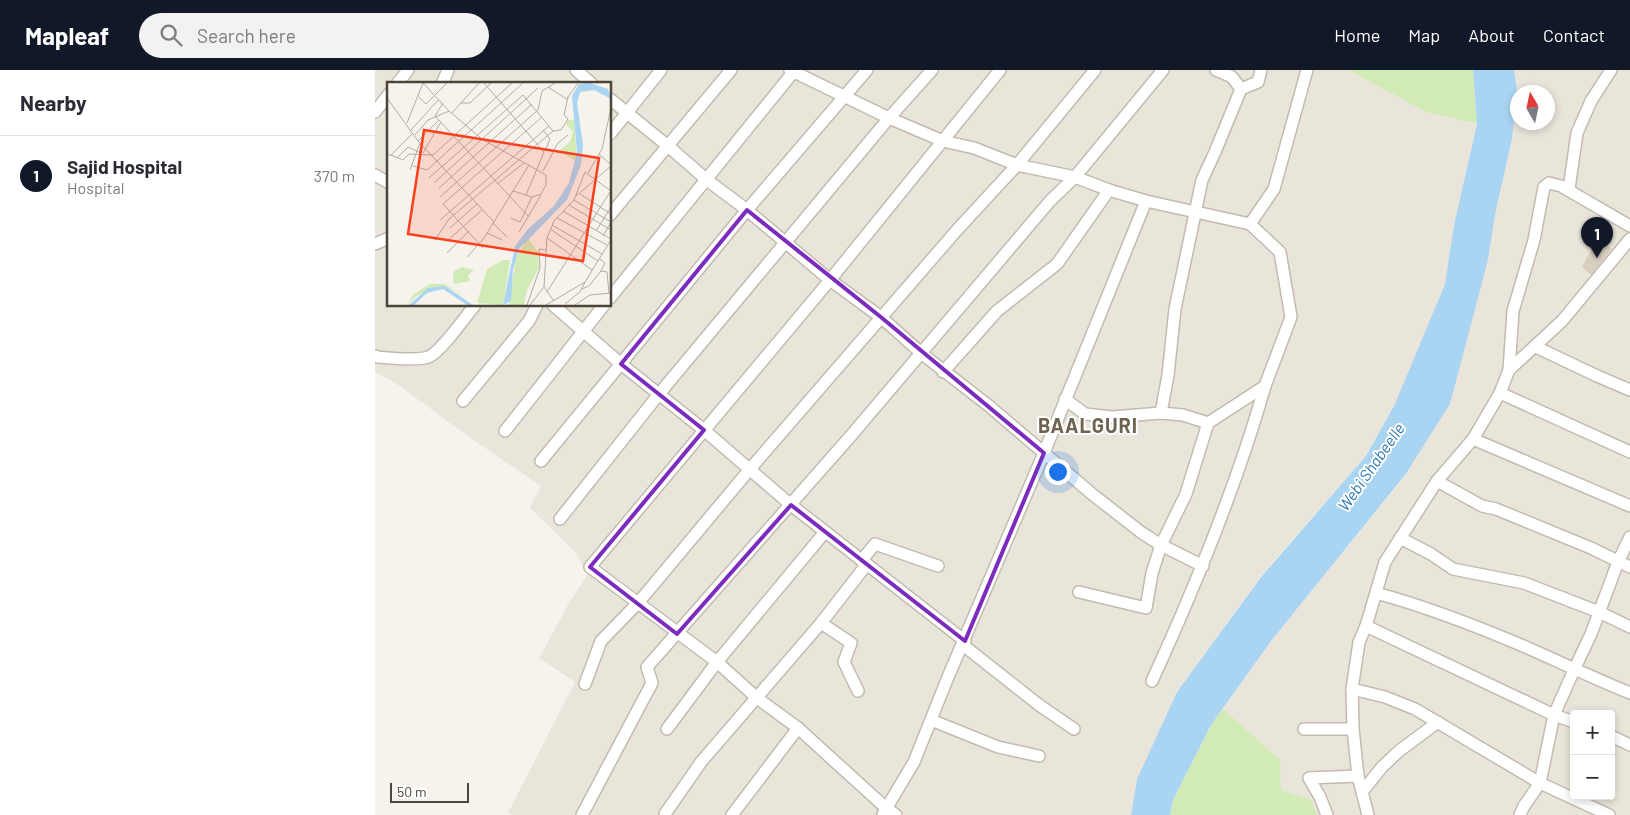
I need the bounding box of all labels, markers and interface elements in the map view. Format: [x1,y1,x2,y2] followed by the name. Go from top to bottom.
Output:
[139,13,489,58] search box
[25,21,109,50] text: Mapleaf
[157,21,185,49] icon: search
[197,24,296,47] text: Search here
[1334,24,1380,46] text: Home
[1408,24,1440,46] text: Map
[1468,24,1515,46] text: About
[1543,24,1605,46] text: Contact
[387,82,611,306] inset map
[1510,85,1555,130] north arrow
[20,90,86,115] text: Nearby
[67,155,182,178] text: Sajid Hospital
[33,166,39,185] text: 1
[314,166,355,185] text: 370 m
[67,178,124,197] text: Hospital
[1581,217,1613,258] pin: 1
[1038,413,1138,437] district label: BAALGURI
[1333,419,1408,514] water label: Webi Shabeelle
[1045,459,1071,485] your location
[1570,710,1615,800] map controls
[1570,710,1615,755] button: +
[1570,755,1615,800] button: −
[390,780,469,803] scale bar
[397,783,426,800] text: 50 m

